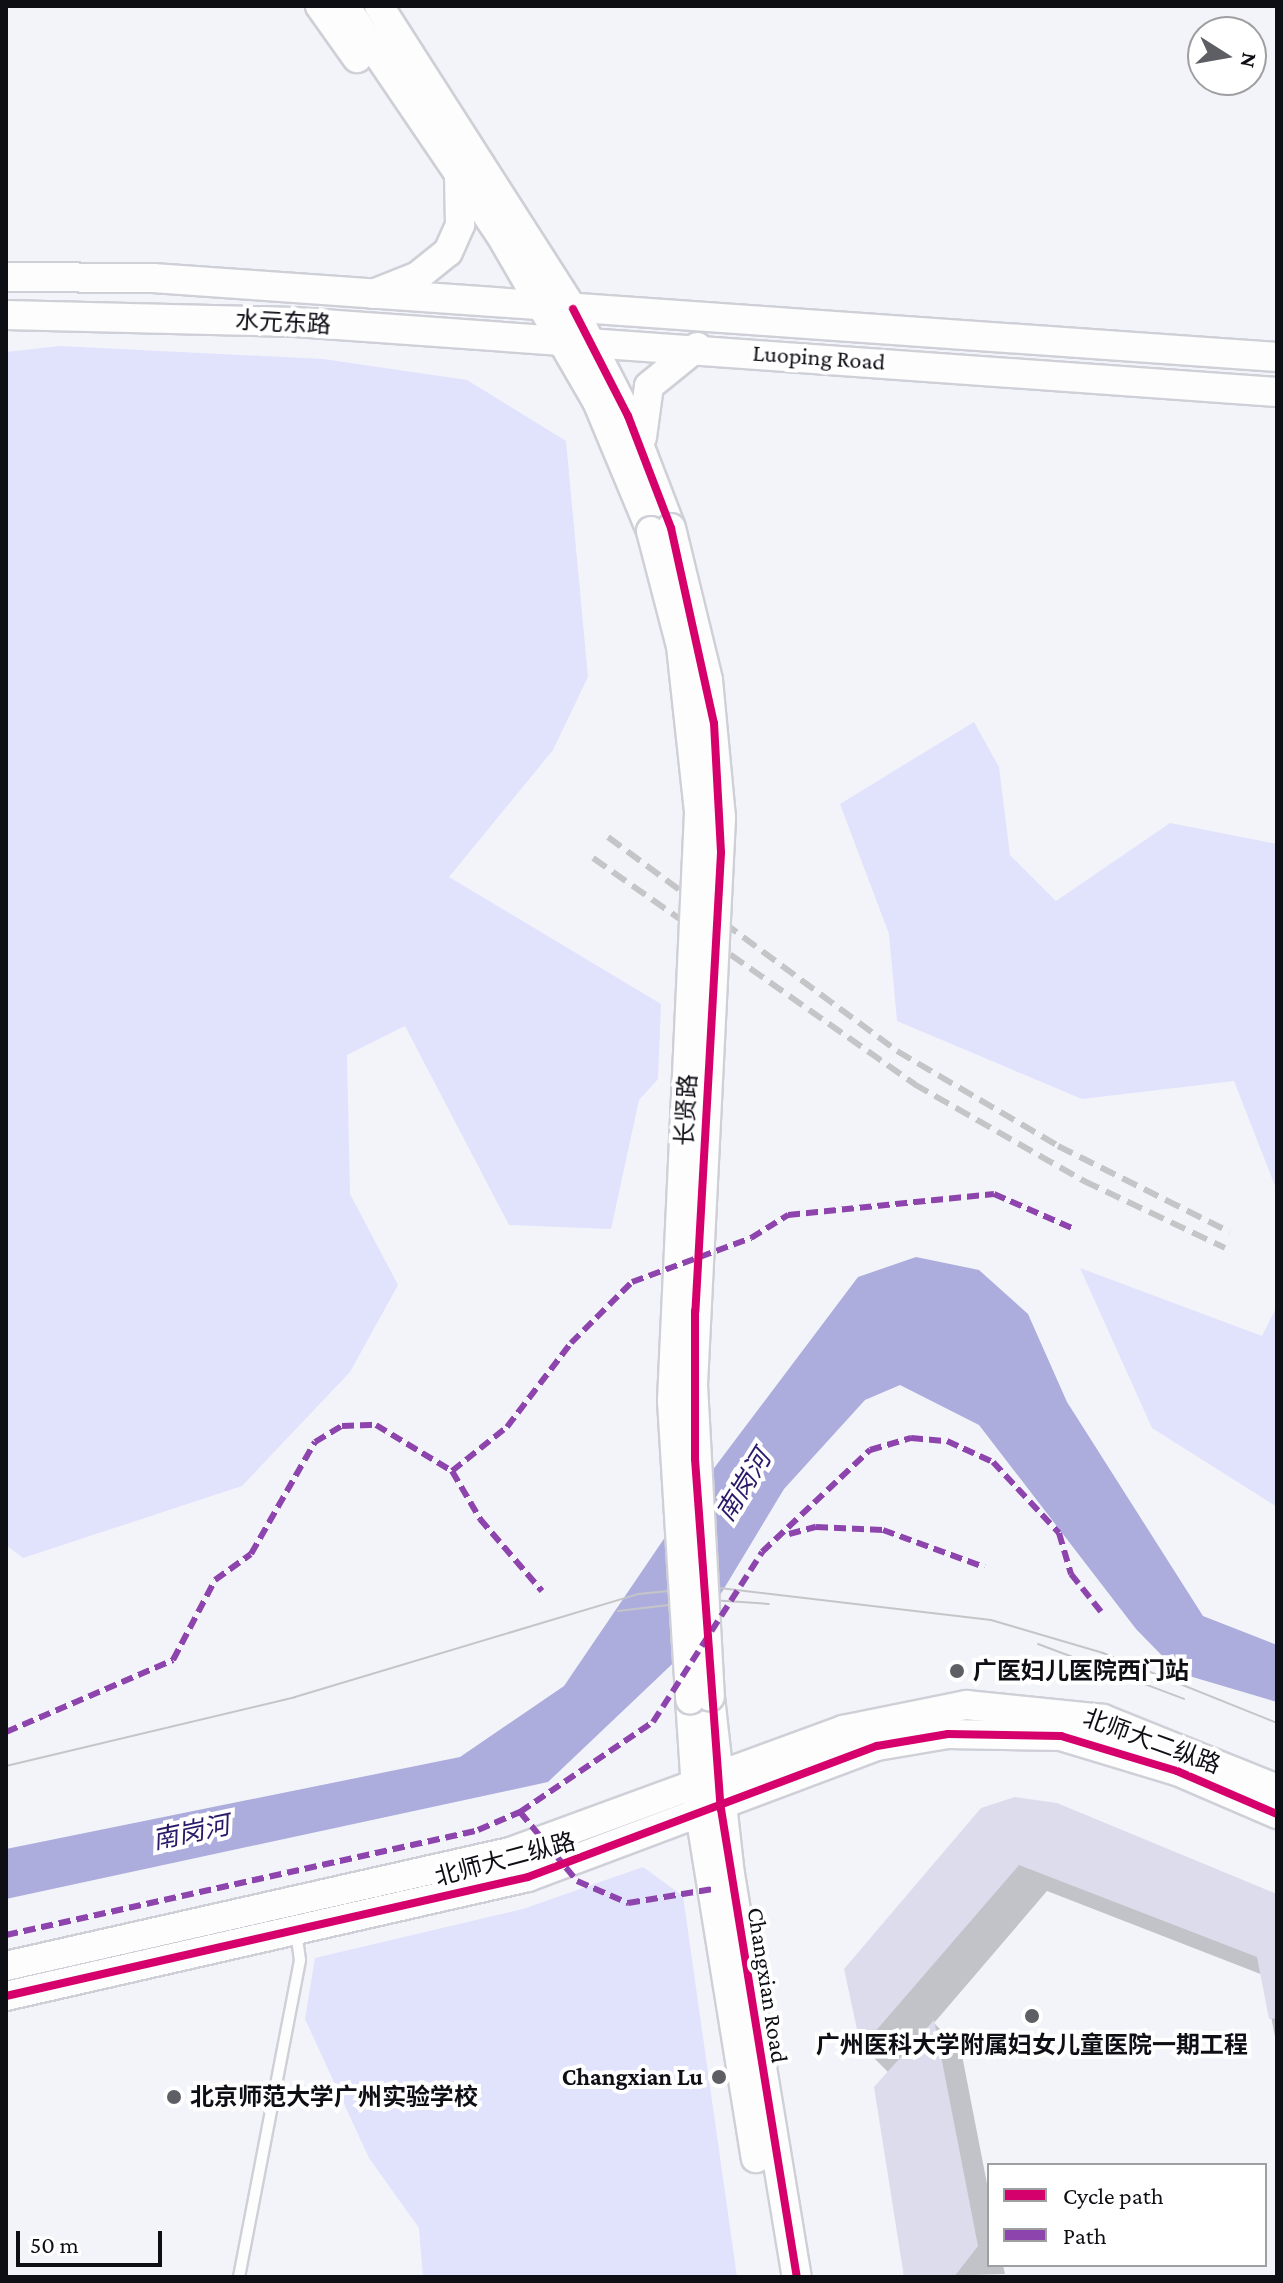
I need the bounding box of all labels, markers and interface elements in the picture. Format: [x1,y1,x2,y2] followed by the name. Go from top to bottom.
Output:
[1187,16,1267,96] north arrow
[1235,51,1263,70] text: N
[234,305,332,339] street label: 水元东路
[752,338,886,376] street label: Luoping Road
[670,1073,702,1147] street label: 长贤路
[710,1445,778,1527] water label: 南岗河
[973,1657,1189,1685] place label: 广医妇儿医院西门站
[948,1662,966,1680] marker: 广医妇儿医院西门站
[1079,1703,1225,1779] street label: 北师大二纵路
[150,1810,232,1856] water label: 南岗河
[432,1826,578,1892] street label: 北师大二纵路
[741,1905,795,2065] street label: Changxian Road
[1021,2005,1043,2027] marker: 广州医科大学附属妇女儿童医院一期工程
[816,2031,1248,2059] place label: 广州医科大学附属妇女儿童医院一期工程
[562,2063,703,2091] place label: Changxian Lu
[710,2068,728,2086] marker: Changxian Lu
[190,2083,478,2111] place label: 北京师范大学广州实验学校
[165,2088,183,2106] marker: 北京师范大学广州实验学校
[987,2163,1267,2267] legend
[1063,2182,1164,2209] text: Cycle path
[20,2215,166,2265] scale bar
[1063,2222,1107,2249] text: Path
[30,2231,79,2258] text: 50 m

